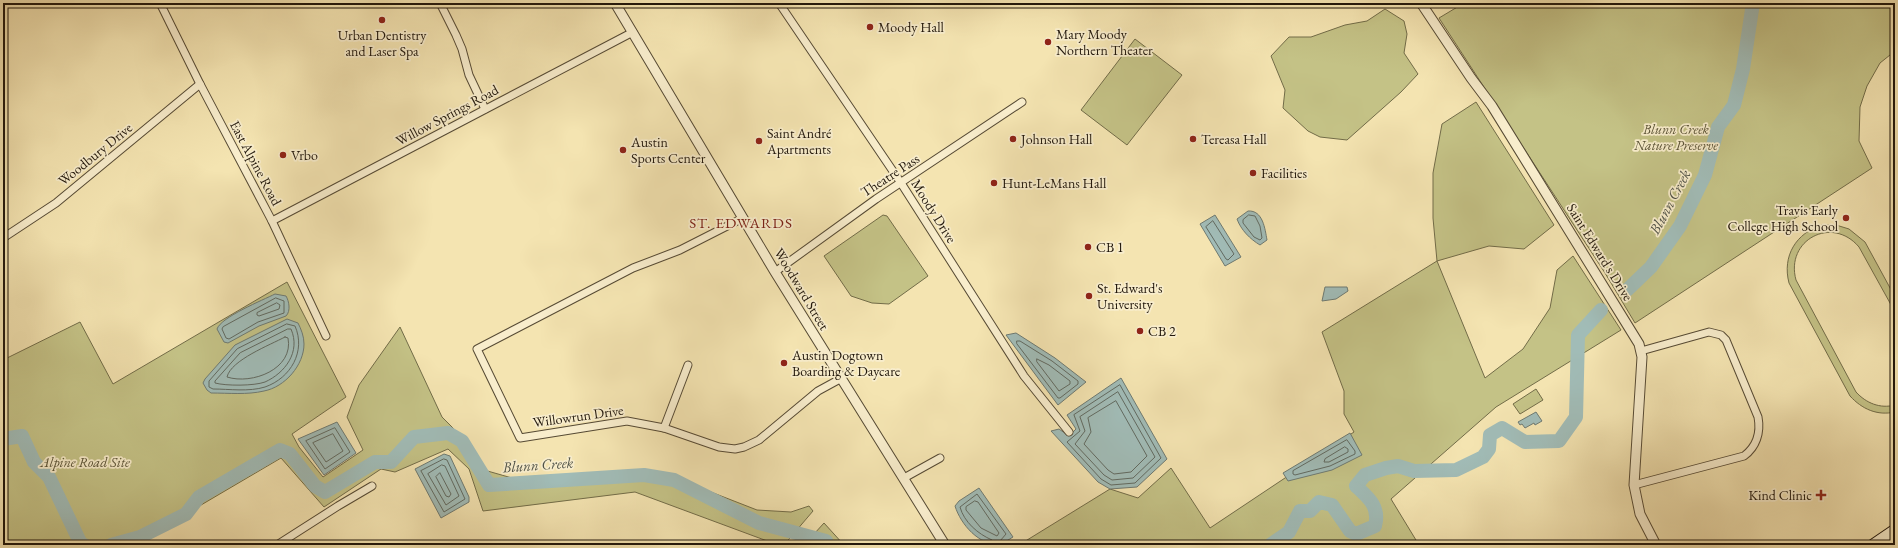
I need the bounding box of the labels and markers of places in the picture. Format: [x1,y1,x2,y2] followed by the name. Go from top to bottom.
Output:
[377,15,387,25] marker: Urban Dentistry and Laser Spa
[878,18,944,36] place label: Moody Hall
[865,22,875,32] marker: Moody Hall
[1056,25,1153,59] place label: Mary Moody Northern Theater
[338,26,427,60] place label: Urban Dentistry and Laser Spa
[1043,37,1053,47] marker: Mary Moody Northern Theater
[766,124,832,158] place label: Saint André Apartments
[1020,130,1093,148] place label: Johnson Hall
[1201,130,1267,148] place label: Tereasa Hall
[630,133,706,167] place label: Austin Sports Center
[1008,134,1018,144] marker: Johnson Hall
[1188,134,1198,144] marker: Tereasa Hall
[754,136,764,146] marker: Saint André Apartments
[618,145,628,155] marker: Austin Sports Center
[291,146,318,164] place label: Vrbo
[278,150,288,160] marker: Vrbo
[1261,164,1308,182] place label: Facilities
[1248,168,1258,178] marker: Facilities
[1002,174,1107,192] place label: Hunt-LeMans Hall
[989,178,999,188] marker: Hunt-LeMans Hall
[1728,201,1839,235] place label: Travis Early College High School
[1841,213,1851,223] marker: Travis Early College High School
[1096,238,1124,256] place label: CB 1
[1083,242,1093,252] marker: CB 1
[1097,279,1163,313] place label: St. Edward's University
[1084,291,1094,301] marker: St. Edward's University
[1148,322,1176,340] place label: CB 2
[1135,326,1145,336] marker: CB 2
[791,346,901,380] place label: Austin Dogtown Boarding & Daycare
[779,358,789,368] marker: Austin Dogtown Boarding & Daycare
[1749,486,1812,504] place label: Kind Clinic
[1815,489,1827,501] marker: Kind Clinic

